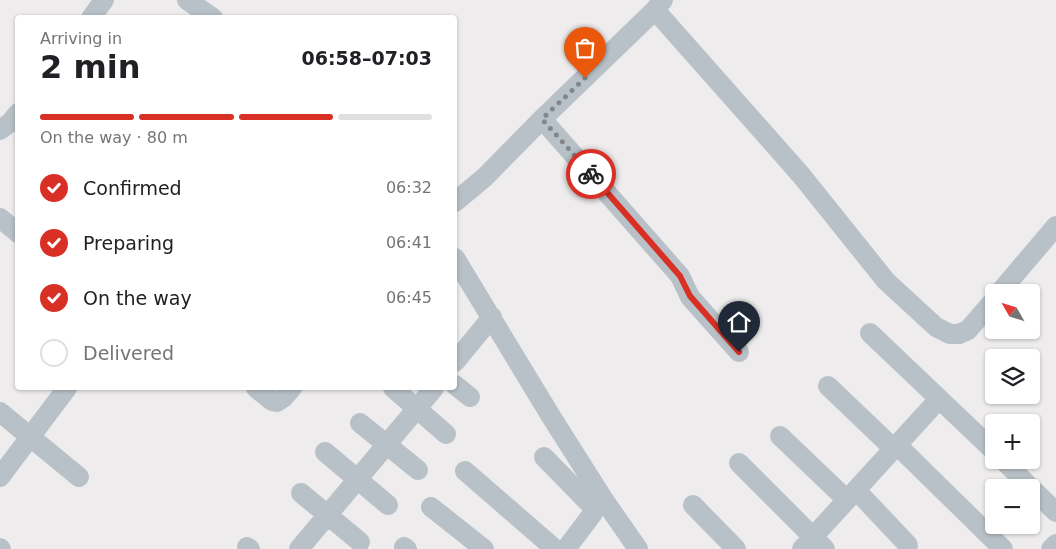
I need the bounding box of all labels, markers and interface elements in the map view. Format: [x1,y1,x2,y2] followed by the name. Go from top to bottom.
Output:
[564,27,606,78] pin
[40,29,122,48] text: Arriving in
[571,34,599,62] icon: bag
[302,47,432,69] text: 06:58–07:03
[40,48,141,86] text: 2 min
[40,128,188,147] text: On the way · 80 m
[566,149,616,199] courier
[577,160,605,188] icon: bike
[40,174,68,202] icon: check
[83,177,182,199] text: Confirmed
[386,178,432,197] text: 06:32
[40,229,68,257] icon: check
[83,232,174,254] text: Preparing
[386,233,432,252] text: 06:41
[40,284,68,312] icon: check
[985,284,1040,339] north arrow
[985,284,1040,534] map controls
[83,287,192,309] text: On the way
[386,288,432,307] text: 06:45
[718,301,760,352] pin
[725,308,753,336] icon: home
[83,342,174,364] text: Delivered
[985,349,1040,404] button: layers
[985,414,1040,469] button: +
[985,479,1040,534] button: −

